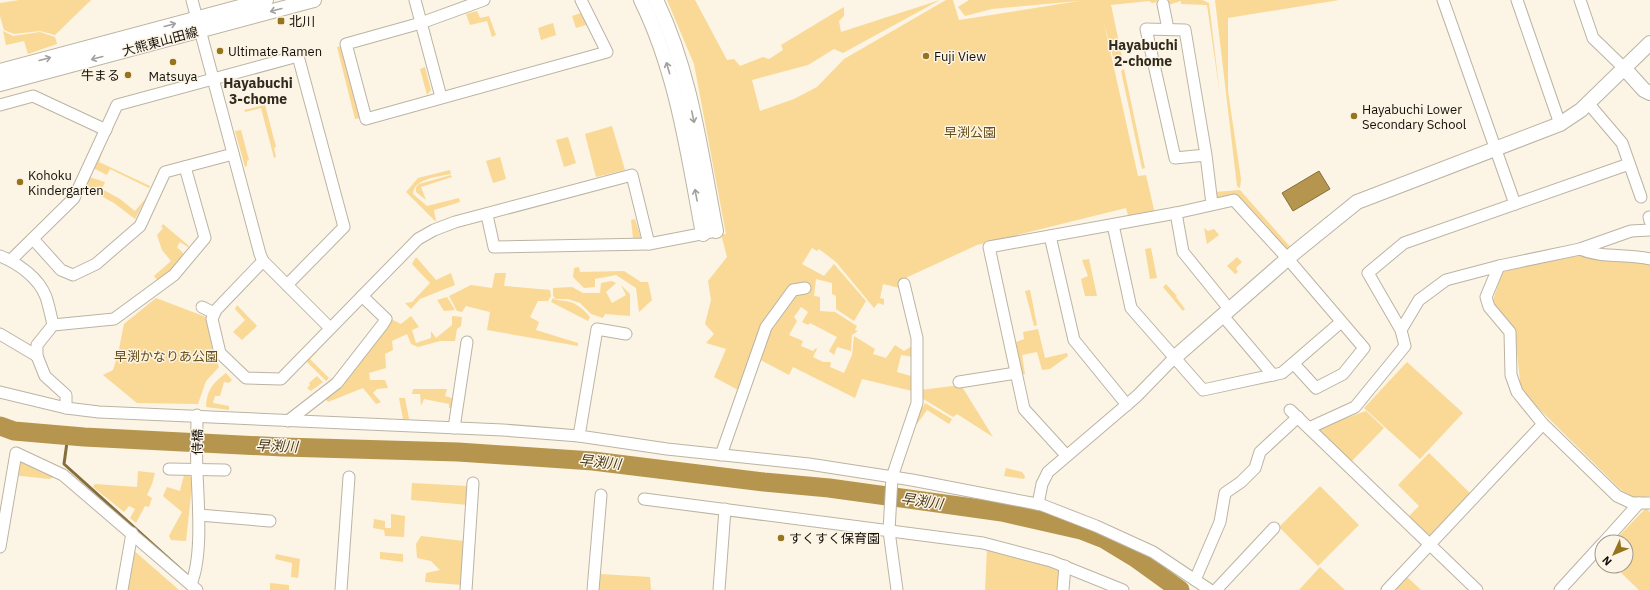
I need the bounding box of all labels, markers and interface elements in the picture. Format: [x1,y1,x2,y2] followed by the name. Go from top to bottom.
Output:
[270,7,283,14] one-way arrow
[289,13,315,30] place label: 北川
[276,16,286,26] marker: 北川
[163,21,176,29] one-way arrow
[120,23,200,60] street label: 大熊東山田線
[1108,36,1178,70] district label: Hayabuchi 2-chome
[228,43,322,60] place label: Ultimate Ramen
[215,46,225,56] marker: Ultimate Ramen
[934,48,986,65] place label: Fuji View
[921,51,931,61] marker: Fuji View
[38,55,51,63] one-way arrow
[90,55,103,62] one-way arrow
[168,57,178,67] marker: Matsuya
[664,62,671,75] one-way arrow
[81,67,120,84] place label: 牛まる
[148,68,198,85] place label: Matsuya
[123,70,133,80] marker: 牛まる
[223,74,293,108] district label: Hayabuchi 3-chome
[1362,101,1467,133] place label: Hayabuchi Lower Secondary School
[690,110,698,123] one-way arrow
[1349,111,1359,121] marker: Hayabuchi Lower Secondary School
[944,124,996,141] park label: 早渕公園
[28,167,104,199] place label: Kohoku Kindergarten
[15,177,25,187] marker: Kohoku Kindergarten
[691,189,699,202] one-way arrow
[114,348,218,365] park label: 早渕かなりあ公園
[189,429,206,455] street label: 侍橋
[256,436,300,456] water label: 早渕川
[578,451,624,473] water label: 早渕川
[900,489,946,513] water label: 早渕川
[789,530,880,547] place label: すくすく保育園
[776,533,786,543] marker: すくすく保育園
[1594,534,1634,574] north arrow
[1599,553,1615,569] text: N

